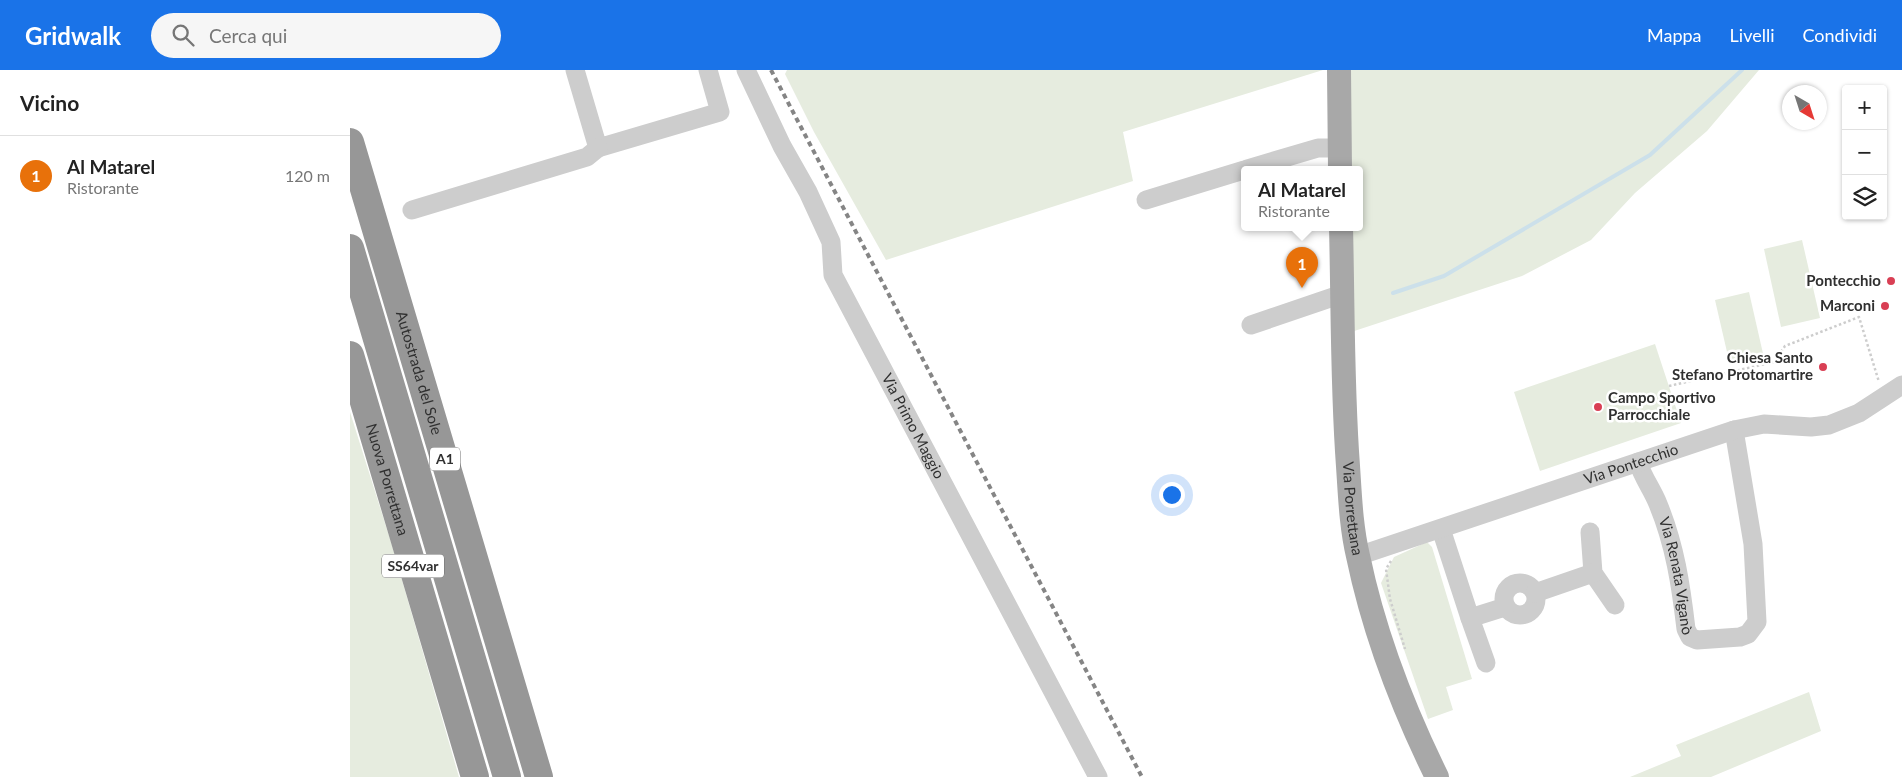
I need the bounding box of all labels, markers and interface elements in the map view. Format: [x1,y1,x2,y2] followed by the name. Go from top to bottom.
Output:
[151,13,501,58] search box
[25,21,121,50] text: Gridwalk
[169,21,197,49] icon: search
[209,24,287,47] text: Cerca qui
[1647,24,1702,46] text: Mappa
[1730,24,1774,46] text: Livelli
[1802,24,1877,46] text: Condividi
[1782,85,1827,130] north arrow
[1842,85,1887,220] map controls
[1842,85,1887,130] button: +
[20,90,79,115] text: Vicino
[1842,130,1887,175] button: −
[67,155,155,178] text: Al Matarel
[31,166,41,185] text: 1
[285,166,330,185] text: 120 m
[1241,166,1363,231] popup
[1842,175,1887,220] button: layers
[67,178,139,197] text: Ristorante
[1258,178,1346,201] text: Al Matarel
[1258,201,1330,220] text: Ristorante
[1286,247,1318,288] pin: 1
[1806,271,1881,289] place label: Pontecchio
[1885,275,1897,287] marker: Pontecchio
[1820,296,1875,314] place label: Marconi
[1879,300,1891,312] marker: Marconi
[393,309,447,437] street label: Autostrada del Sole
[1672,348,1813,383] place label: Chiesa Santo Stefano Protomartire
[1817,361,1829,373] marker: Chiesa Santo Stefano Protomartire
[879,370,949,481] street label: Via Primo Maggio
[1608,388,1716,423] place label: Campo Sportivo Parrocchiale
[1592,401,1604,413] marker: Campo Sportivo Parrocchiale
[363,421,413,538] street label: Nuova Porrettana
[1581,439,1680,488] street label: Via Pontecchio
[430,448,460,470] road number: A1
[1340,461,1368,557] street label: Via Porrettana
[1159,482,1185,508] your location
[1656,514,1698,638] street label: Via Renata Viganò
[382,554,444,578] road number: SS64var

